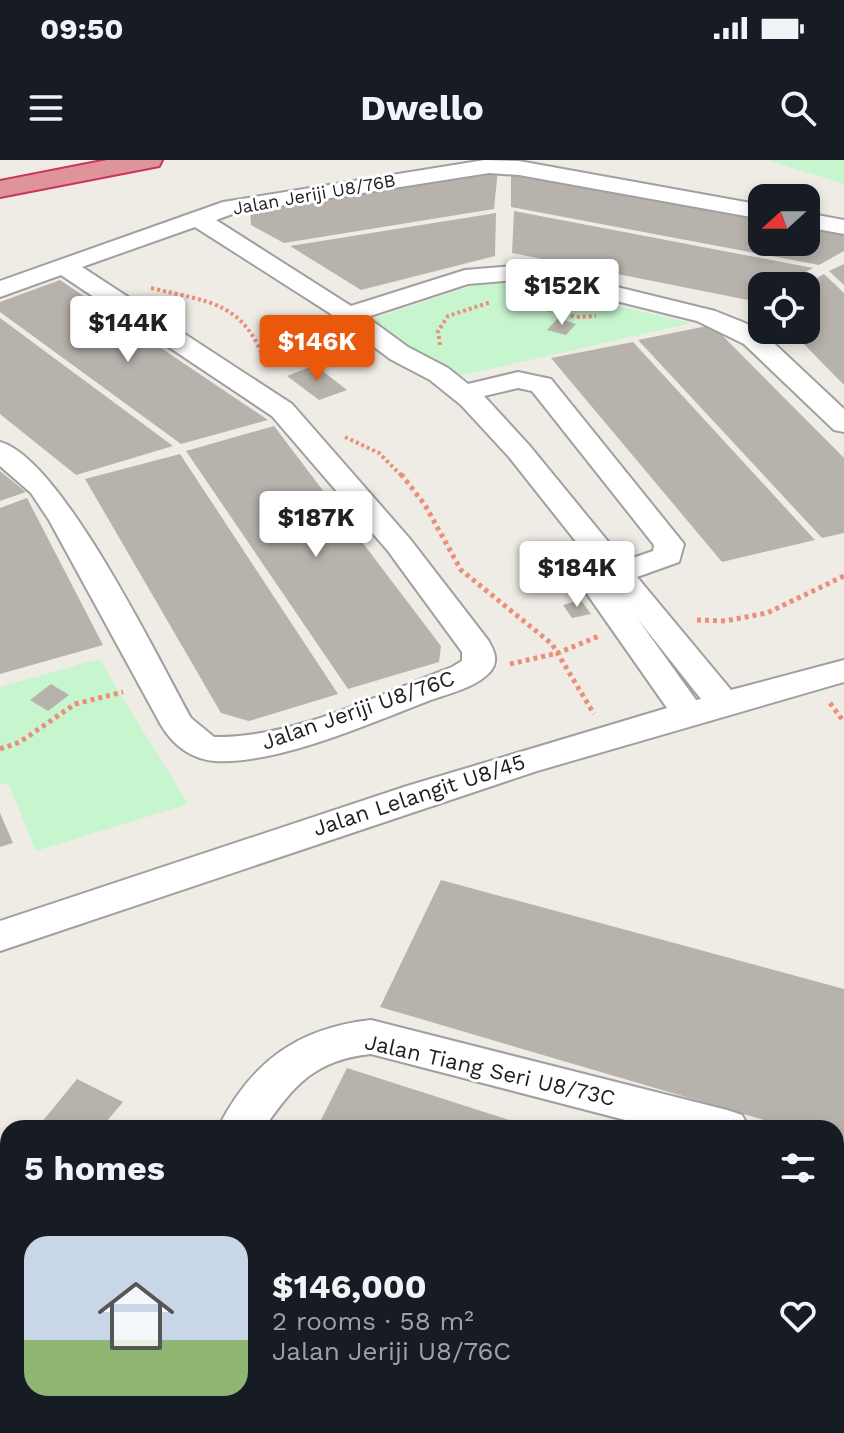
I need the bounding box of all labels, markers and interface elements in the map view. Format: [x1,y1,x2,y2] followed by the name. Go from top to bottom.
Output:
[40,11,124,46] text: 09:50
[24,86,68,130] icon: menu
[776,86,820,130] icon: search
[360,87,484,129] text: Dwello
[231,169,397,219] street label: Jalan Jeriji U8/76B
[748,184,820,256] north arrow
[748,184,820,344] map controls
[506,259,618,327] pin: $152K
[524,270,600,300] text: $152K
[748,272,820,344] button: locate
[72,296,184,364] pin: $144K
[88,307,168,337] text: $144K
[261,315,373,383] pin: $146K
[278,326,356,356] text: $146K
[260,491,372,559] pin: $187K
[277,502,355,532] text: $187K
[521,541,633,609] pin: $184K
[538,552,617,582] text: $184K
[258,665,458,755] street label: Jalan Jeriji U8/76C
[310,749,528,841] street label: Jalan Lelangit U8/45
[362,1029,618,1111] street label: Jalan Tiang Seri U8/73C
[776,1146,820,1190] icon: filters
[24,1148,165,1188] text: 5 homes
[272,1266,427,1306] text: $146,000
[88,1268,184,1364] icon: home
[776,1294,820,1338] icon: heart
[272,1306,474,1336] text: 2 rooms · 58 m²
[272,1336,511,1366] text: Jalan Jeriji U8/76C

